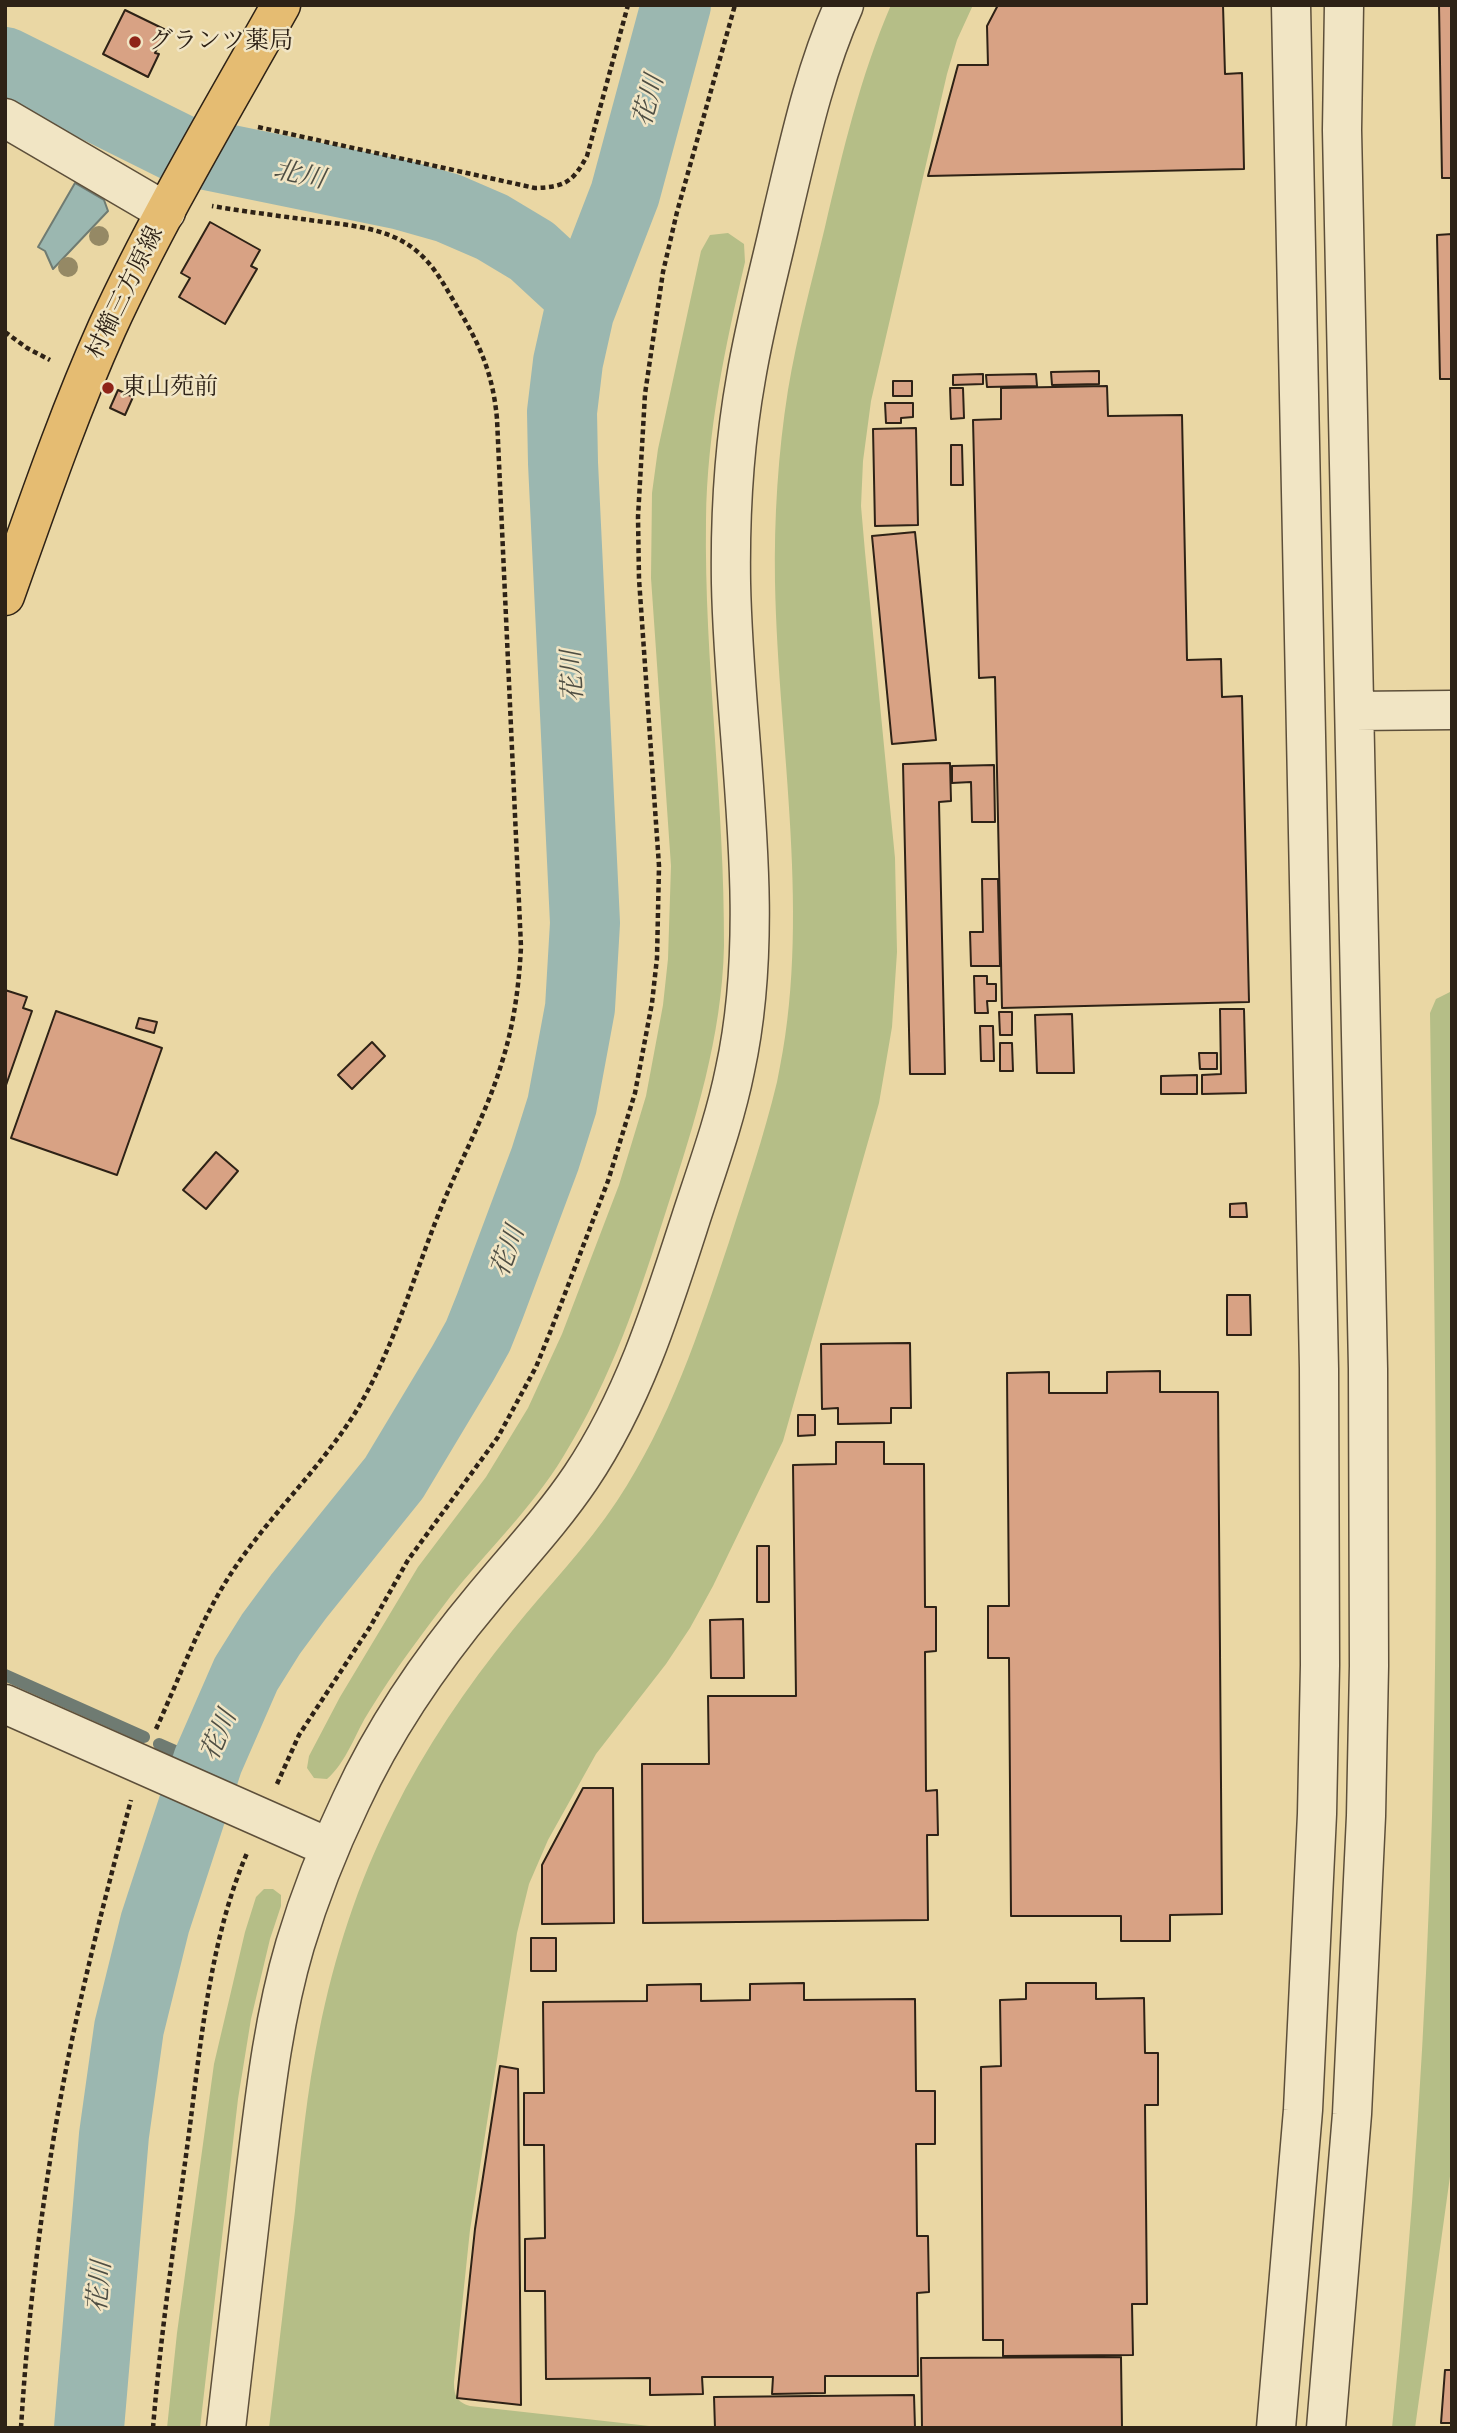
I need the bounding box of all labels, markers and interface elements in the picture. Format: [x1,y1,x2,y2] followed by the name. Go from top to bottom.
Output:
[149,28,293,56] place label: グランツ薬局
[127,34,143,50] marker: グランツ薬局
[628,72,672,130] water label: 花川
[270,155,328,197] water label: 北川
[81,222,171,364] street label: 村櫛三方原線
[122,374,218,402] place label: 東山苑前
[100,380,116,396] marker: 東山苑前
[557,649,591,703] water label: 花川
[485,1222,533,1282] water label: 花川
[195,1706,245,1766] water label: 花川
[83,2260,119,2314] water label: 花川

